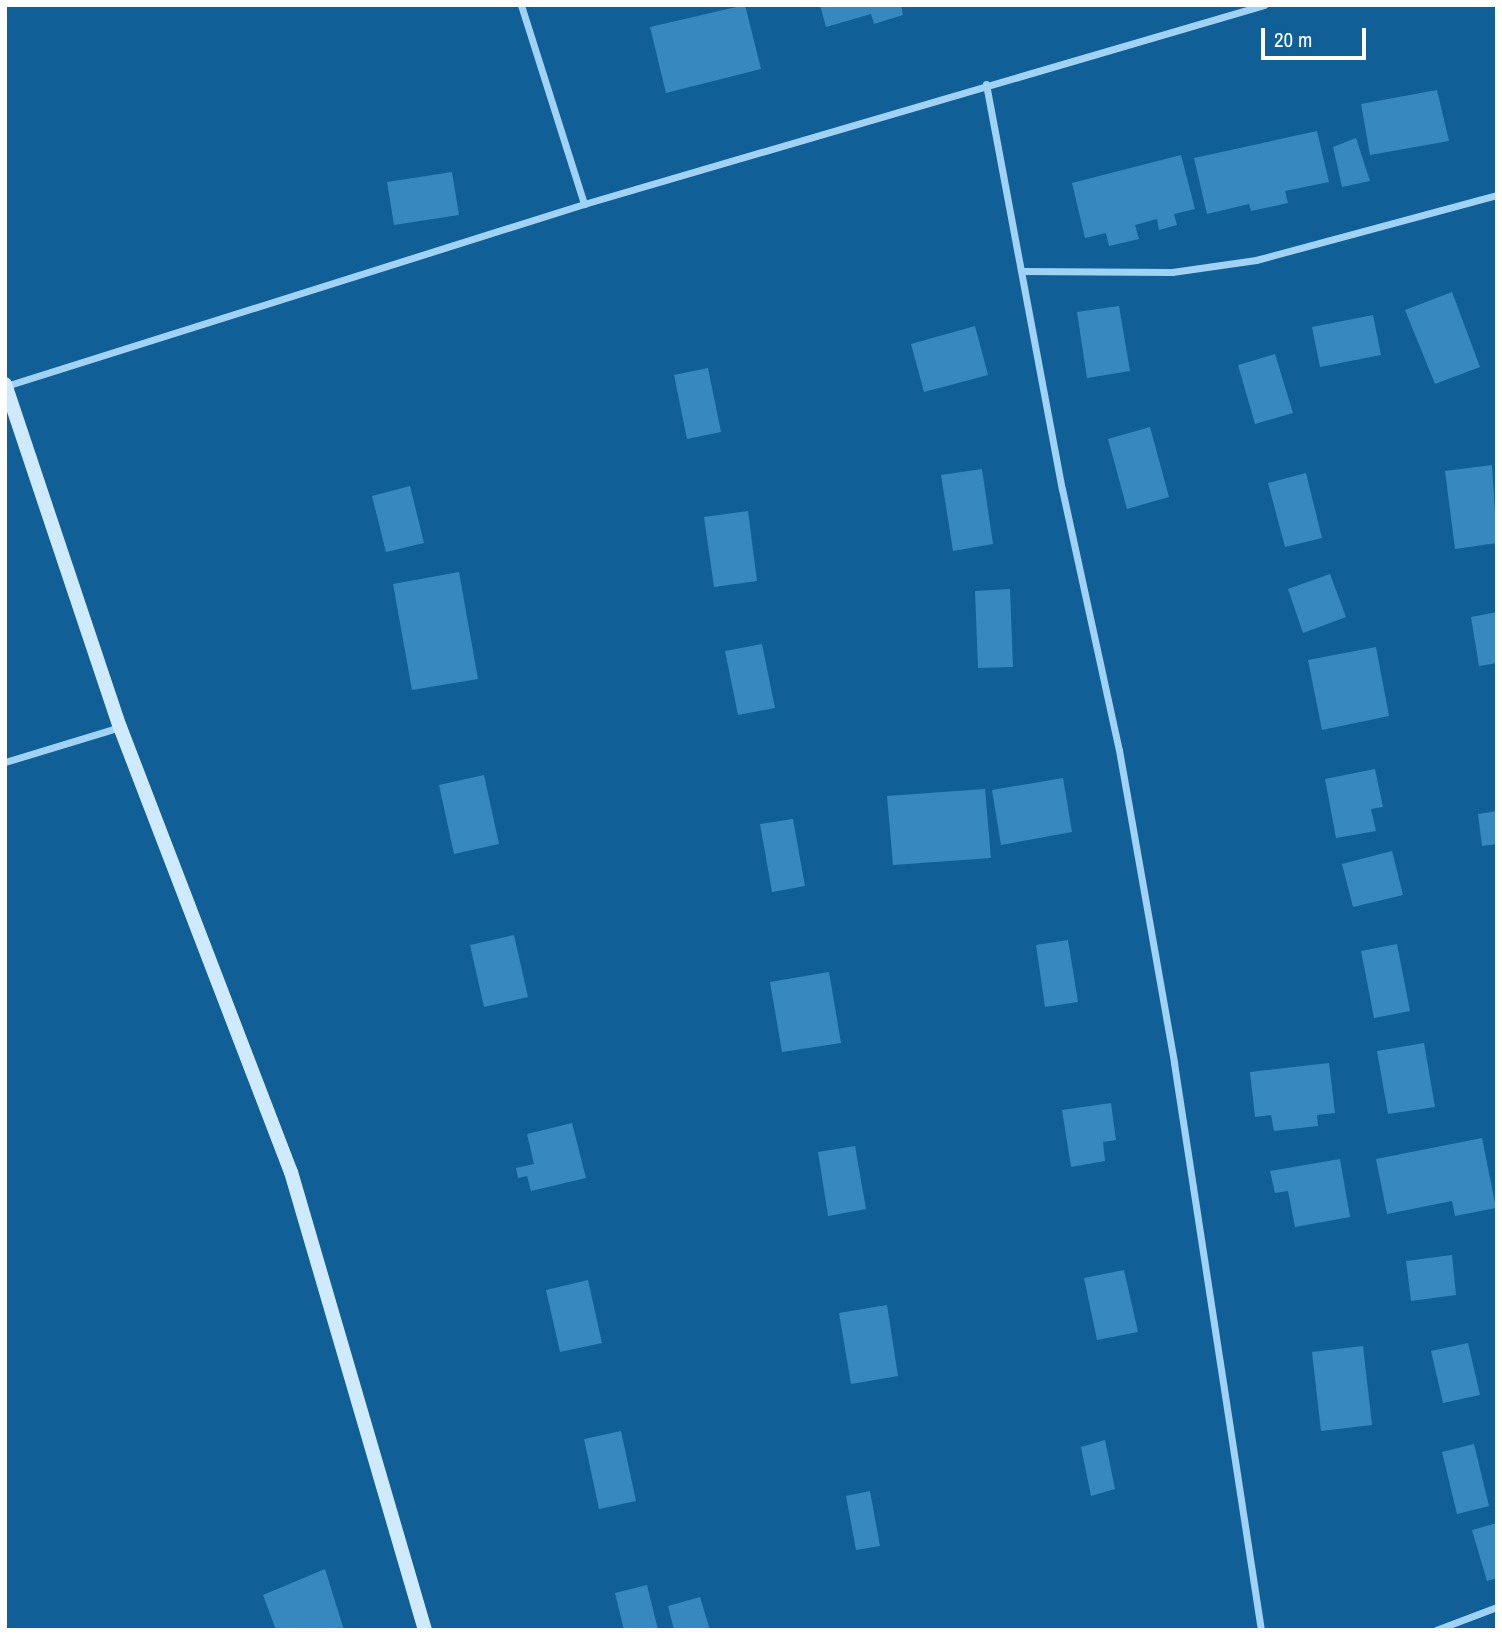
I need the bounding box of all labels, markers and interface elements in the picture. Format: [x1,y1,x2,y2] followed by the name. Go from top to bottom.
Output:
[1264,14,1369,58] scale bar
[1274,25,1312,54] text: 20 m

